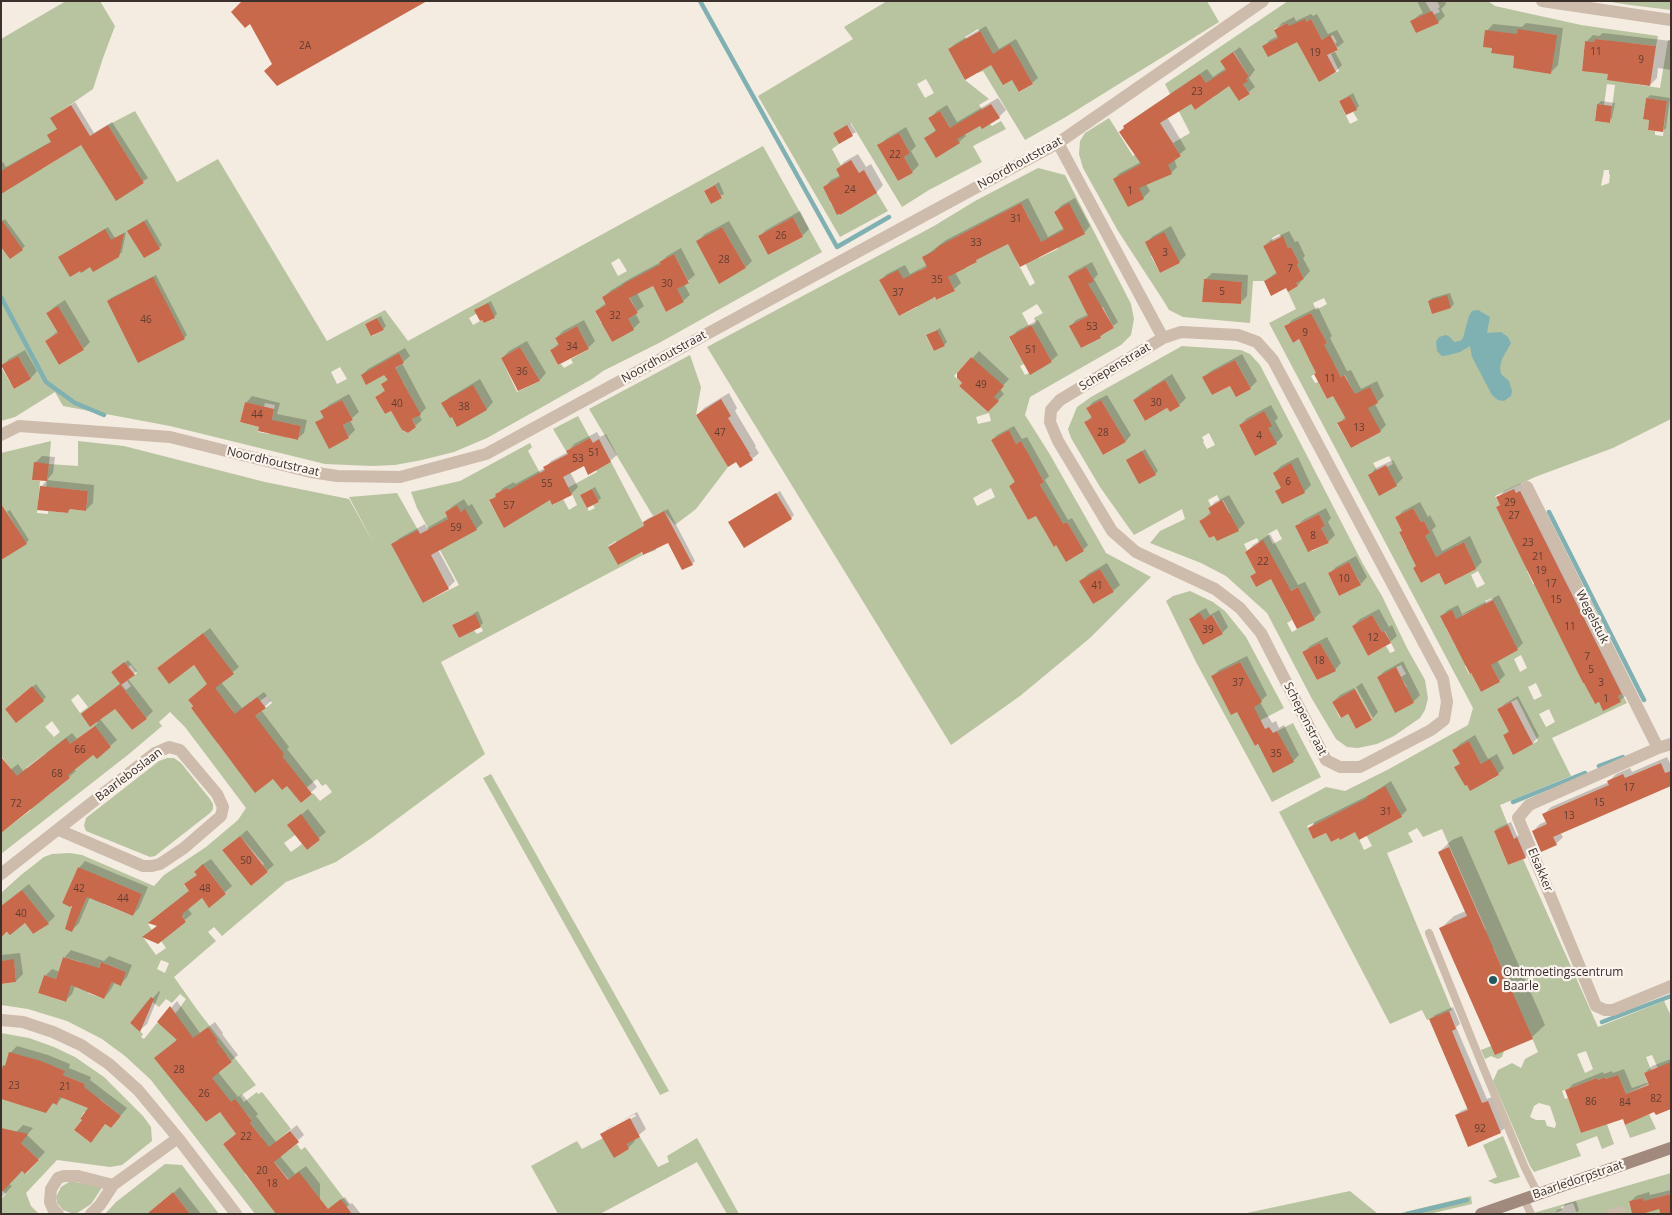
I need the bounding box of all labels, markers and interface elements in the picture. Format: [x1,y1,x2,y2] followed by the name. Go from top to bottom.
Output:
[299,40,311,52] house number: 2A
[1590,46,1602,58] house number: 11
[1309,47,1321,59] house number: 19
[1638,54,1644,66] house number: 9
[1191,86,1203,98] house number: 23
[975,134,1065,192] street label: Noordhoutstraat
[889,149,901,161] house number: 22
[844,184,856,196] house number: 24
[1127,185,1133,197] house number: 1
[1010,213,1022,225] house number: 31
[775,230,787,242] house number: 26
[970,237,982,249] house number: 33
[1162,247,1168,259] house number: 3
[718,254,730,266] house number: 28
[1287,263,1293,275] house number: 7
[931,274,943,286] house number: 35
[661,278,673,290] house number: 30
[1219,286,1225,298] house number: 5
[892,287,904,299] house number: 37
[609,310,621,322] house number: 32
[140,314,152,326] house number: 46
[1086,321,1098,333] house number: 53
[1302,327,1308,339] house number: 9
[619,328,709,386] street label: Noordhoutstraat
[1077,340,1153,394] street label: Schepenstraat
[566,341,578,353] house number: 34
[1025,344,1037,356] house number: 51
[516,366,528,378] house number: 36
[1324,373,1336,385] house number: 11
[975,379,987,391] house number: 49
[1150,397,1162,409] house number: 30
[391,398,403,410] house number: 40
[458,401,470,413] house number: 38
[251,409,263,421] house number: 44
[1353,422,1365,434] house number: 13
[714,427,726,439] house number: 47
[1097,427,1109,439] house number: 28
[1256,430,1262,442] house number: 4
[225,444,321,480] street label: Noordhoutstraat
[588,447,600,459] house number: 51
[572,453,584,465] house number: 53
[1285,476,1291,488] house number: 6
[541,478,553,490] house number: 55
[1504,497,1516,509] house number: 29
[503,500,515,512] house number: 57
[1508,510,1520,522] house number: 27
[450,522,462,534] house number: 59
[1310,530,1316,542] house number: 8
[1522,537,1534,549] house number: 23
[1532,551,1544,563] house number: 21
[1257,556,1269,568] house number: 22
[1535,565,1547,577] house number: 19
[1338,573,1350,585] house number: 10
[1545,578,1557,590] house number: 17
[1091,580,1103,592] house number: 41
[1572,588,1612,646] street label: Wegelstuk
[1550,594,1562,606] house number: 15
[1564,621,1576,633] house number: 11
[1202,624,1214,636] house number: 39
[1367,632,1379,644] house number: 12
[1584,651,1590,663] house number: 7
[1313,655,1325,667] house number: 18
[1588,664,1594,676] house number: 5
[1232,677,1244,689] house number: 37
[1598,677,1604,689] house number: 3
[1280,680,1330,758] street label: Schepenstraat
[1603,693,1609,705] house number: 1
[74,744,86,756] house number: 66
[93,745,165,805] street label: Baarleboslaan
[1270,748,1282,760] house number: 35
[51,768,63,780] house number: 68
[1623,782,1635,794] house number: 17
[1593,797,1605,809] house number: 15
[10,798,22,810] house number: 72
[1380,806,1392,818] house number: 31
[1563,810,1575,822] house number: 13
[1524,846,1556,894] street label: Elsakker
[240,855,252,867] house number: 50
[73,883,85,895] house number: 42
[199,883,211,895] house number: 48
[117,893,129,905] house number: 44
[15,908,27,920] house number: 40
[1503,966,1623,994] place label: Ontmoetingscentrum Baarle
[1487,974,1499,986] marker: Ontmoetingscentrum Baarle
[173,1064,185,1076] house number: 28
[8,1080,20,1092] house number: 23
[59,1081,71,1093] house number: 21
[198,1088,210,1100] house number: 26
[1650,1093,1662,1105] house number: 82
[1585,1096,1597,1108] house number: 86
[1619,1097,1631,1109] house number: 84
[1474,1123,1486,1135] house number: 92
[240,1131,252,1143] house number: 22
[1531,1158,1625,1202] street label: Baarledorpstraat
[256,1165,268,1177] house number: 20
[266,1178,278,1190] house number: 18

